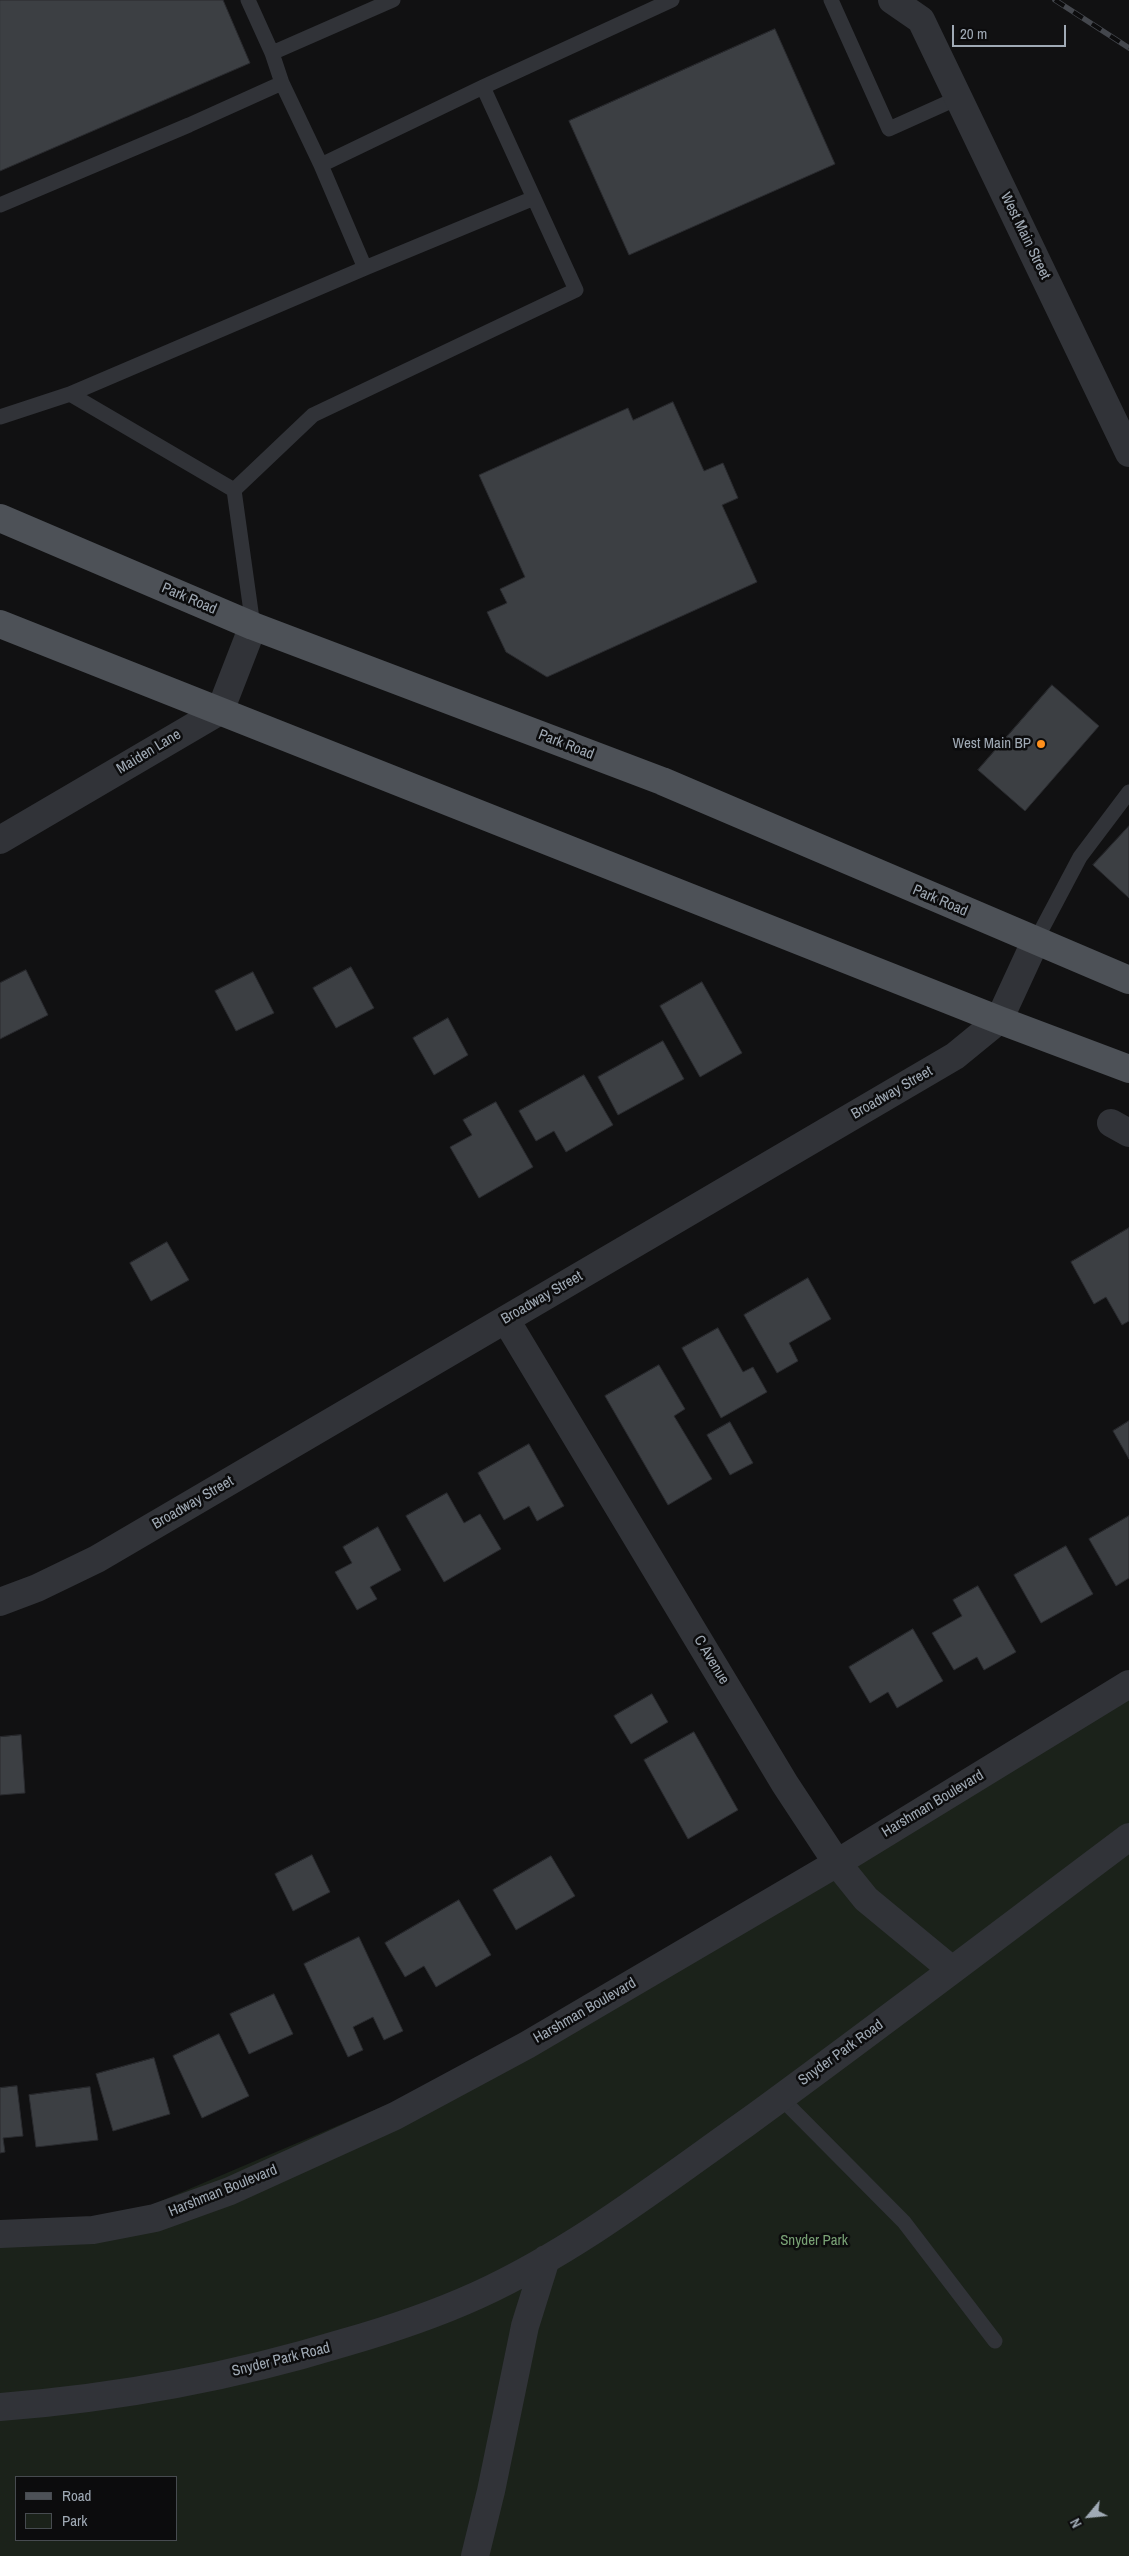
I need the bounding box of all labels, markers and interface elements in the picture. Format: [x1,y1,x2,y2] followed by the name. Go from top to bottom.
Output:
[954,15,1068,47] scale bar
[960,23,987,44] text: 20 m
[996,189,1054,283] street label: West Main Street
[159,579,219,619] street label: Park Road
[114,726,184,778] street label: Maiden Lane
[536,726,596,764] street label: Park Road
[953,735,1031,753] place label: West Main BP
[1035,738,1047,750] marker: West Main BP
[910,881,970,921] street label: Park Road
[848,1062,936,1124] street label: Broadway Street
[498,1267,586,1329] street label: Broadway Street
[149,1472,237,1534] street label: Broadway Street
[689,1632,733,1688] street label: C Avenue
[879,1767,987,1841] street label: Harshman Boulevard
[530,1974,640,2048] street label: Harshman Boulevard
[795,2016,887,2090] street label: Snyder Park Road
[166,2161,280,2221] street label: Harshman Boulevard
[780,2232,848,2250] park label: Snyder Park
[230,2339,332,2381] street label: Snyder Park Road
[15,2476,178,2541] legend
[62,2485,91,2506] text: Road
[1064,2491,1114,2541] north arrow
[62,2510,87,2531] text: Park
[1066,2515,1086,2531] text: N

